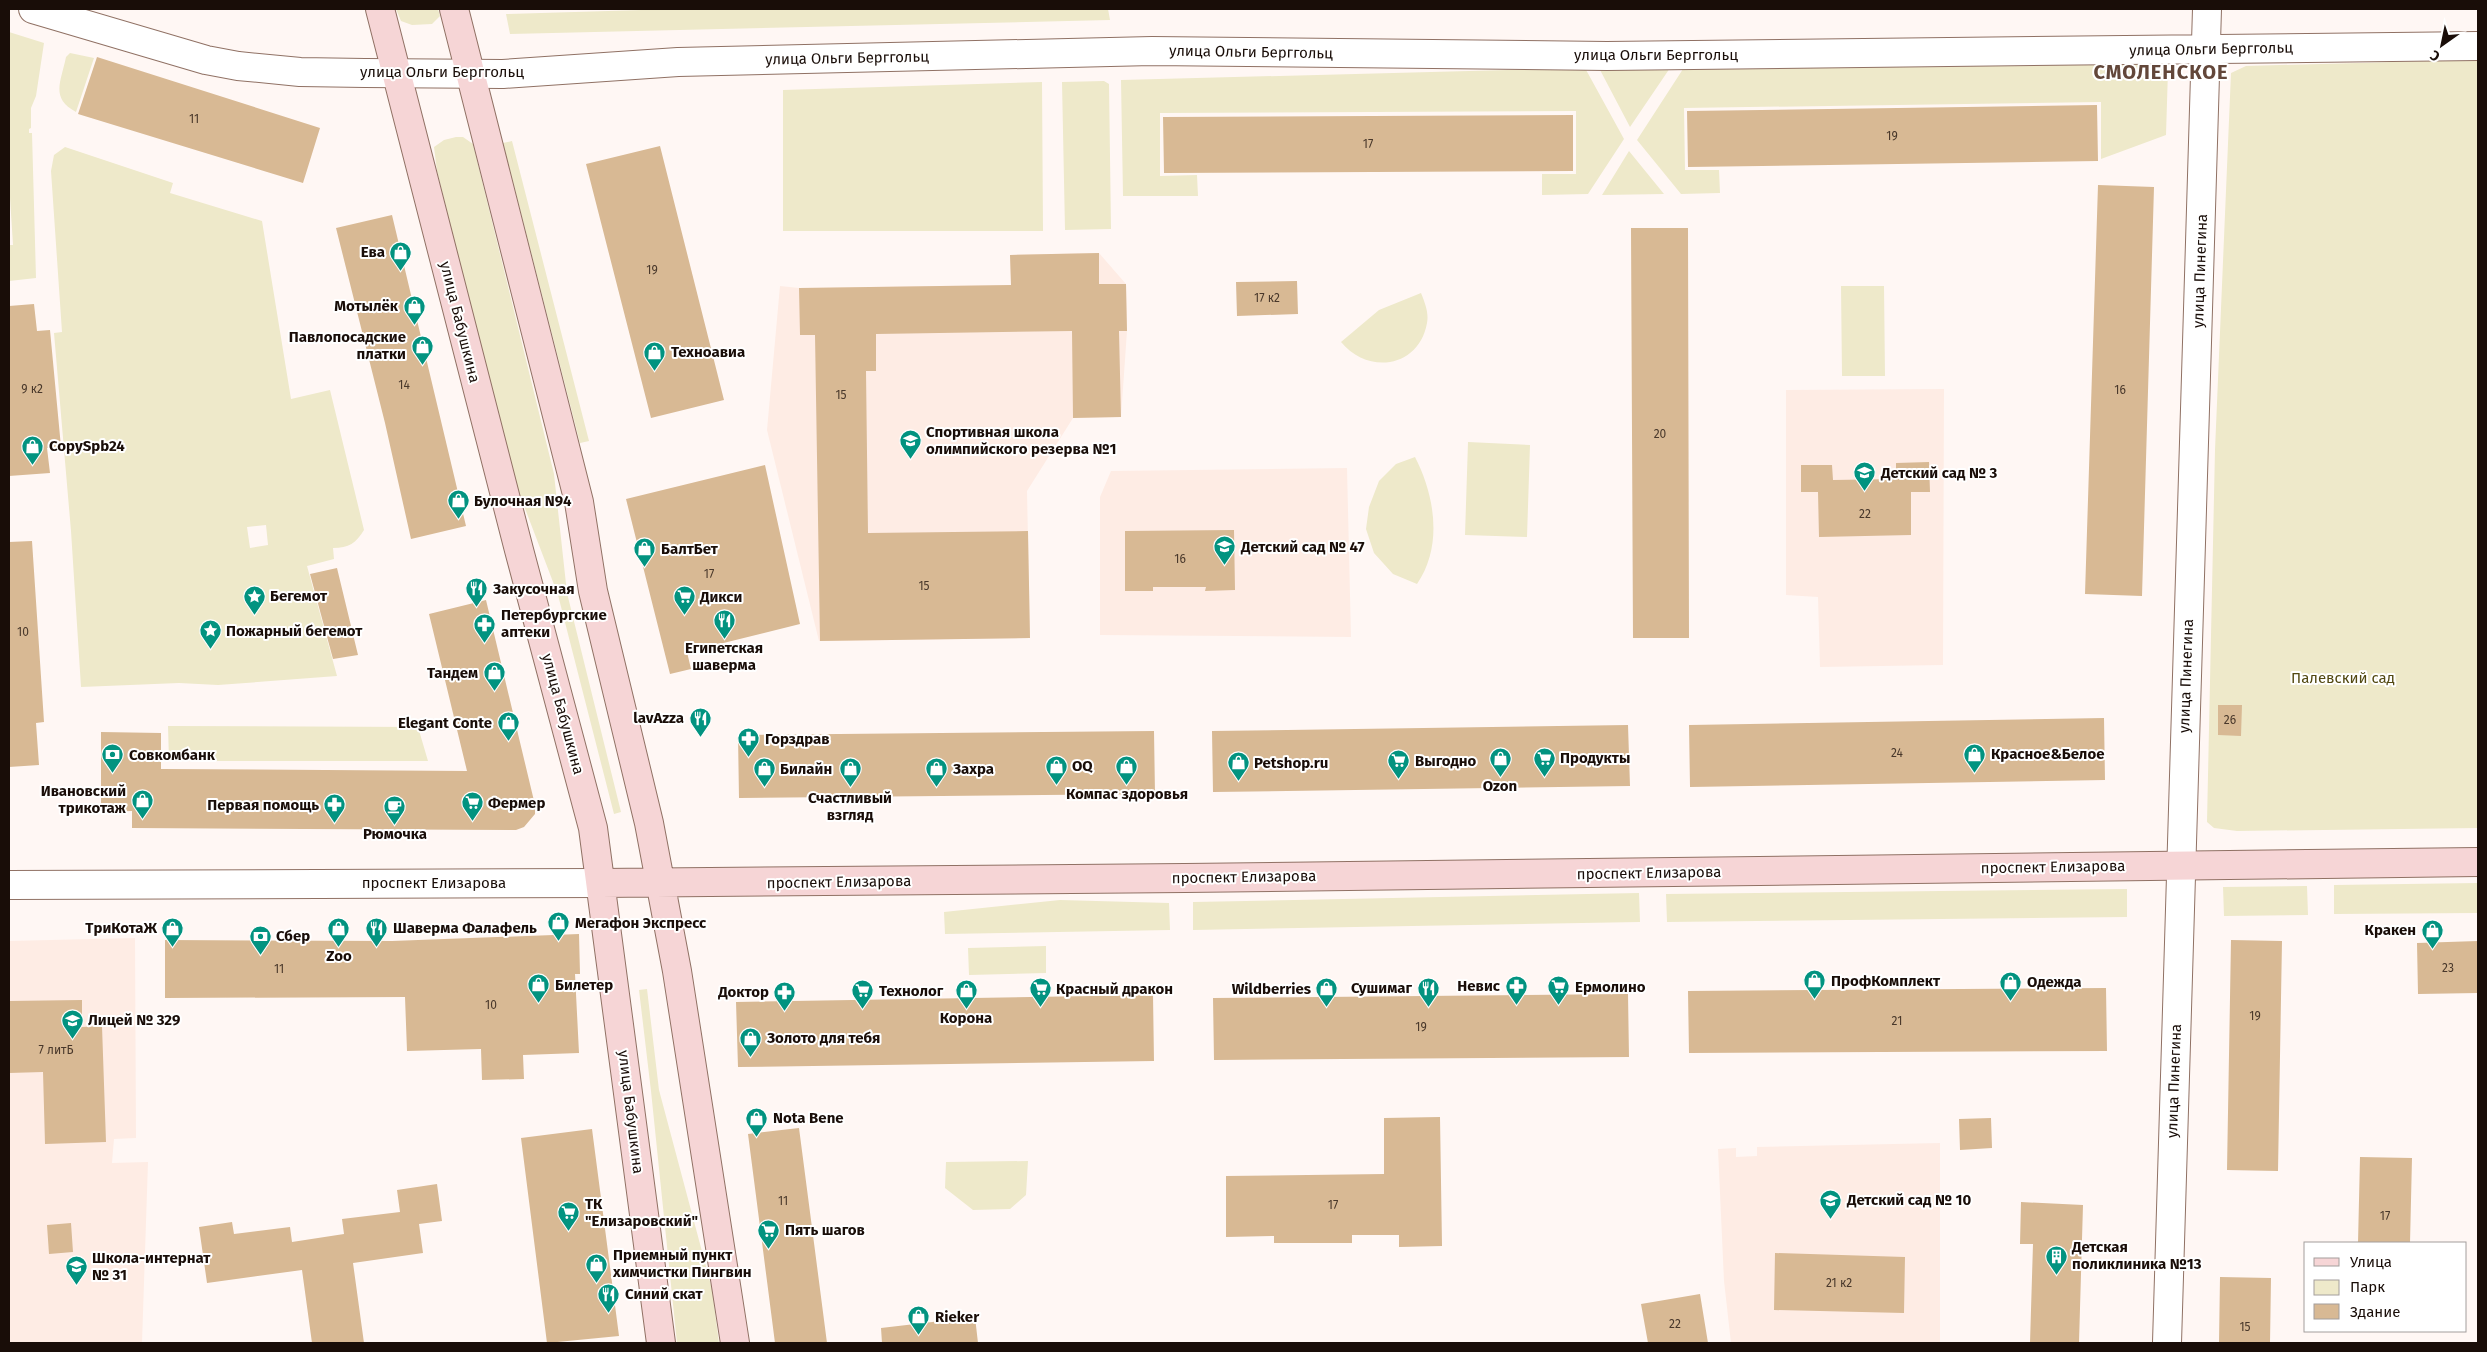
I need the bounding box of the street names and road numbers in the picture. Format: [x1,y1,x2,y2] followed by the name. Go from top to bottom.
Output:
[2129,39,2293,59] street label: улица Ольги Берггольц
[1169,42,1333,62] street label: улица Ольги Берггольц
[1574,46,1738,64] street label: улица Ольги Берггольц
[765,48,929,68] street label: улица Ольги Берггольц
[360,63,524,81] street label: улица Ольги Берггольц
[2189,213,2211,329] street label: улица Пинегина
[436,259,484,385] street label: улица Бабушкина
[2175,618,2197,734] street label: улица Пинегина
[538,652,588,776] street label: улица Бабушкина
[1981,857,2125,877] street label: проспект Елизарова
[1577,863,1721,883] street label: проспект Елизарова
[1172,867,1316,887] street label: проспект Елизарова
[767,872,911,892] street label: проспект Елизарова
[362,874,506,892] street label: проспект Елизарова
[2163,1023,2185,1139] street label: улица Пинегина
[614,1049,648,1175] street label: улица Бабушкина

